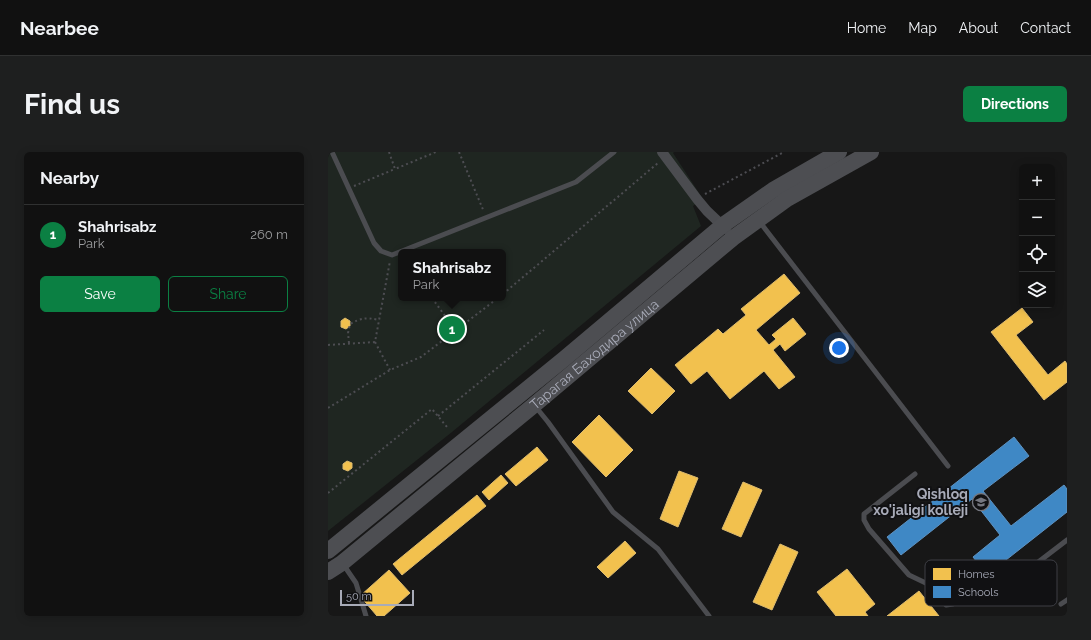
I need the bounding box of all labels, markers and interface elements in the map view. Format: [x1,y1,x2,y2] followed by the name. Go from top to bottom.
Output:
[20,17,99,39] text: Nearbee
[847,20,886,36] text: Home
[908,20,937,36] text: Map
[959,20,998,36] text: About
[1020,20,1071,36] text: Contact
[963,86,1067,122] button: Directions
[24,88,120,121] text: Find us
[1019,164,1055,308] map controls
[1019,164,1055,200] button: +
[40,168,99,188] text: Nearby
[1019,200,1055,236] button: −
[78,218,156,236] text: Shahrisabz
[50,227,56,242] text: 1
[250,227,288,242] text: 260 m
[78,236,105,251] text: Park
[1019,236,1055,272] button: locate
[398,249,506,301] popup
[413,259,491,277] text: Shahrisabz
[1019,272,1055,308] button: layers
[40,276,160,312] button: Save
[168,276,288,312] button: Share
[413,277,439,292] text: Park
[527,296,662,413] street label: Тарагая Баходира улица
[439,314,465,344] pin: 1
[829,338,849,358] your location
[873,486,968,518] place label: Qishloq xo'jaligi kolleji
[971,492,991,512] school or university icon: Qishloq xo'jaligi kolleji
[925,560,1057,606] legend
[958,568,994,581] text: Homes
[958,586,999,599] text: Schools
[340,588,414,607] scale bar
[346,590,372,603] text: 50 m

